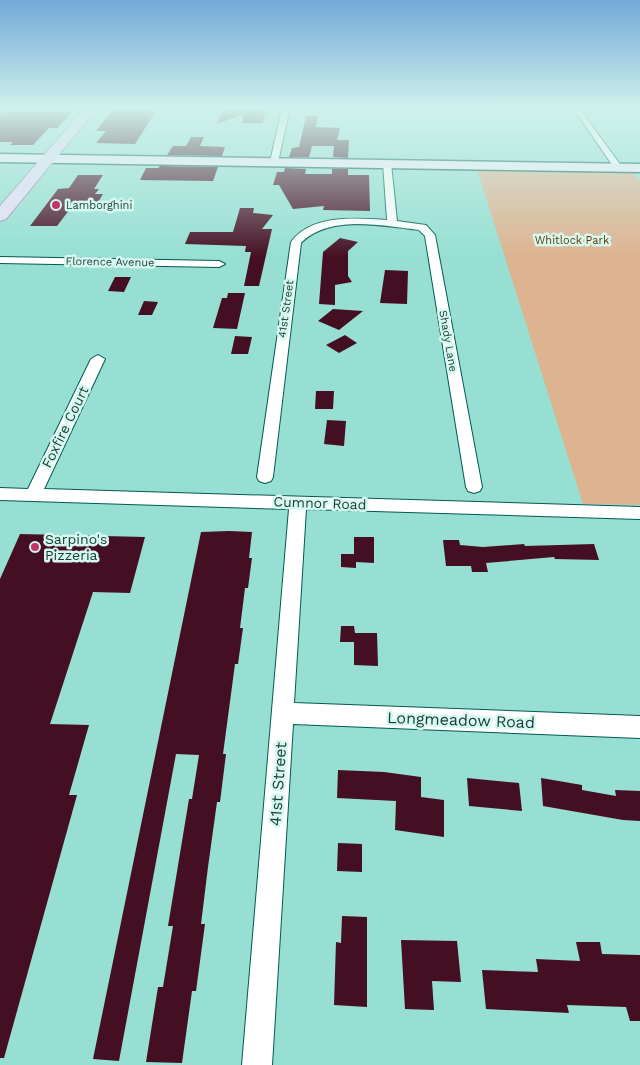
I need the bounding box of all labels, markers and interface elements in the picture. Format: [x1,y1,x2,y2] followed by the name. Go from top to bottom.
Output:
[50,199,62,211] marker: Lamborghini
[66,199,132,212] place label: Lamborghini
[535,234,609,247] park label: Whitlock Park
[65,255,155,269] street label: Florence Avenue
[276,279,297,339] street label: 41st Street
[436,309,460,373] street label: Shady Lane
[38,384,92,470] street label: Foxfire Court
[273,493,367,513] street label: Cumnor Road
[45,531,107,563] place label: Sarpino's Pizzeria
[29,541,41,553] marker: Sarpino's Pizzeria
[387,708,535,732] street label: Longmeadow Road
[266,741,290,827] street label: 41st Street

